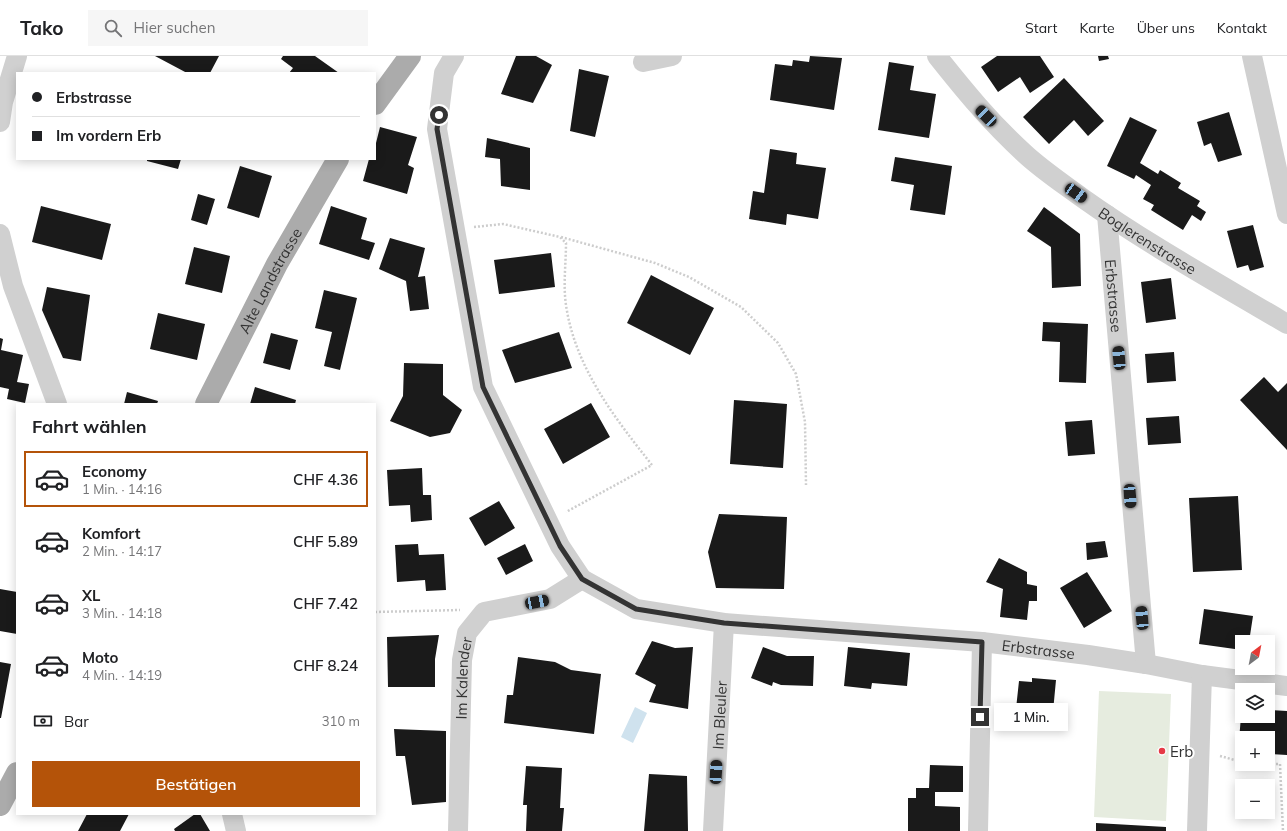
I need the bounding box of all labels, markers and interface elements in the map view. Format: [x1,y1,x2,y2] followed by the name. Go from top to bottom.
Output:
[88,10,368,46] search box
[20,16,64,40] text: Tako
[102,17,124,39] icon: search
[134,18,215,37] text: Hier suchen
[1025,19,1057,37] text: Start
[1079,19,1115,37] text: Karte
[1137,19,1195,37] text: Über uns
[1217,19,1267,37] text: Kontakt
[56,88,132,107] text: Erbstrasse
[973,103,999,129] car
[430,106,448,124] route start
[56,126,161,145] text: Im vordern Erb
[1063,181,1089,205] car
[1095,203,1200,278] street label: Boglerenstrasse
[234,224,306,337] street label: Alte Landstrasse
[1101,258,1127,333] street label: Erbstrasse
[1112,346,1126,370] car
[32,415,147,438] text: Fahrt wählen
[34,461,70,497] icon: car
[82,462,147,481] text: Economy
[293,470,358,489] text: CHF 4.36
[82,481,162,497] text: 1 Min. · 14:16
[1123,484,1137,508] car
[34,523,70,559] icon: car
[82,524,140,543] text: Komfort
[293,532,358,551] text: CHF 5.89
[82,543,162,559] text: 2 Min. · 14:17
[34,585,70,621] icon: car
[82,586,100,605] text: XL
[293,594,358,613] text: CHF 7.42
[524,594,550,610] car
[82,605,162,621] text: 3 Min. · 14:18
[1135,606,1149,630] car
[451,635,476,720] street label: Im Kalender
[1001,635,1076,663] street label: Erbstrasse
[1235,635,1275,675] north arrow
[1235,635,1275,819] map controls
[34,647,70,683] icon: car
[82,648,118,667] text: Moto
[293,656,358,675] text: CHF 8.24
[82,667,162,683] text: 4 Min. · 14:19
[708,680,730,750] street label: Im Bleuler
[1235,683,1275,723] button: layers
[994,703,1068,731] callout: 1 Min.
[971,708,989,726] route end
[1013,709,1049,725] text: 1 Min.
[32,710,54,732] icon: cash
[64,712,89,731] text: Bar
[322,713,360,729] text: 310 m
[1235,731,1275,771] button: +
[1170,742,1193,761] place label: Erb
[1157,746,1167,756] marker: Erb
[709,760,723,784] car
[32,761,360,807] button: Bestätigen
[1235,779,1275,819] button: −

